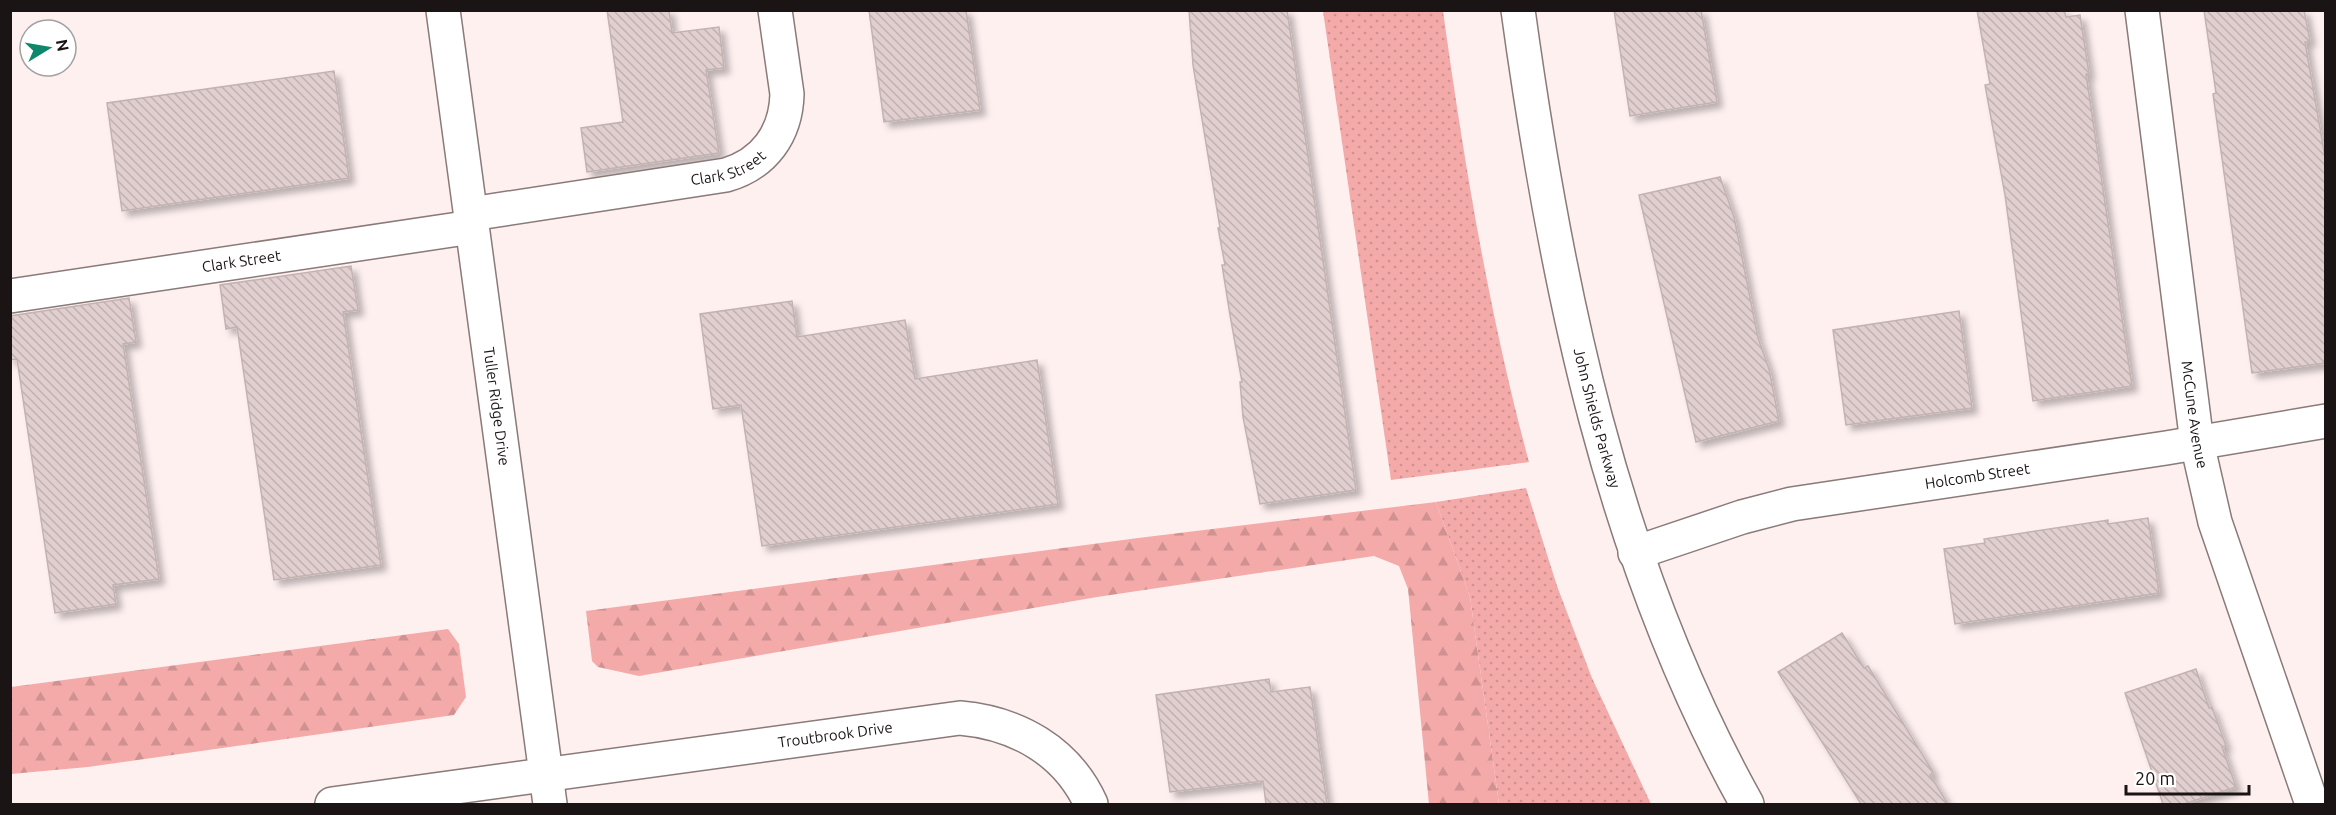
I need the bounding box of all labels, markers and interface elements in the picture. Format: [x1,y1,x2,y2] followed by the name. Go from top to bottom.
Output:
[18,18,78,78] north arrow
[53,38,73,53] text: N
[689,147,769,188] street label: Clark Street
[201,247,282,275] street label: Clark Street
[481,346,513,467] street label: Tuller Ridge Drive
[1570,346,1624,490] street label: John Shields Parkway
[2179,360,2212,470] street label: McCune Avenue
[1924,459,2031,492] street label: Holcomb Street
[777,718,894,751] street label: Troutbrook Drive
[2126,758,2249,796] scale bar
[2135,768,2175,788] text: 20 m

